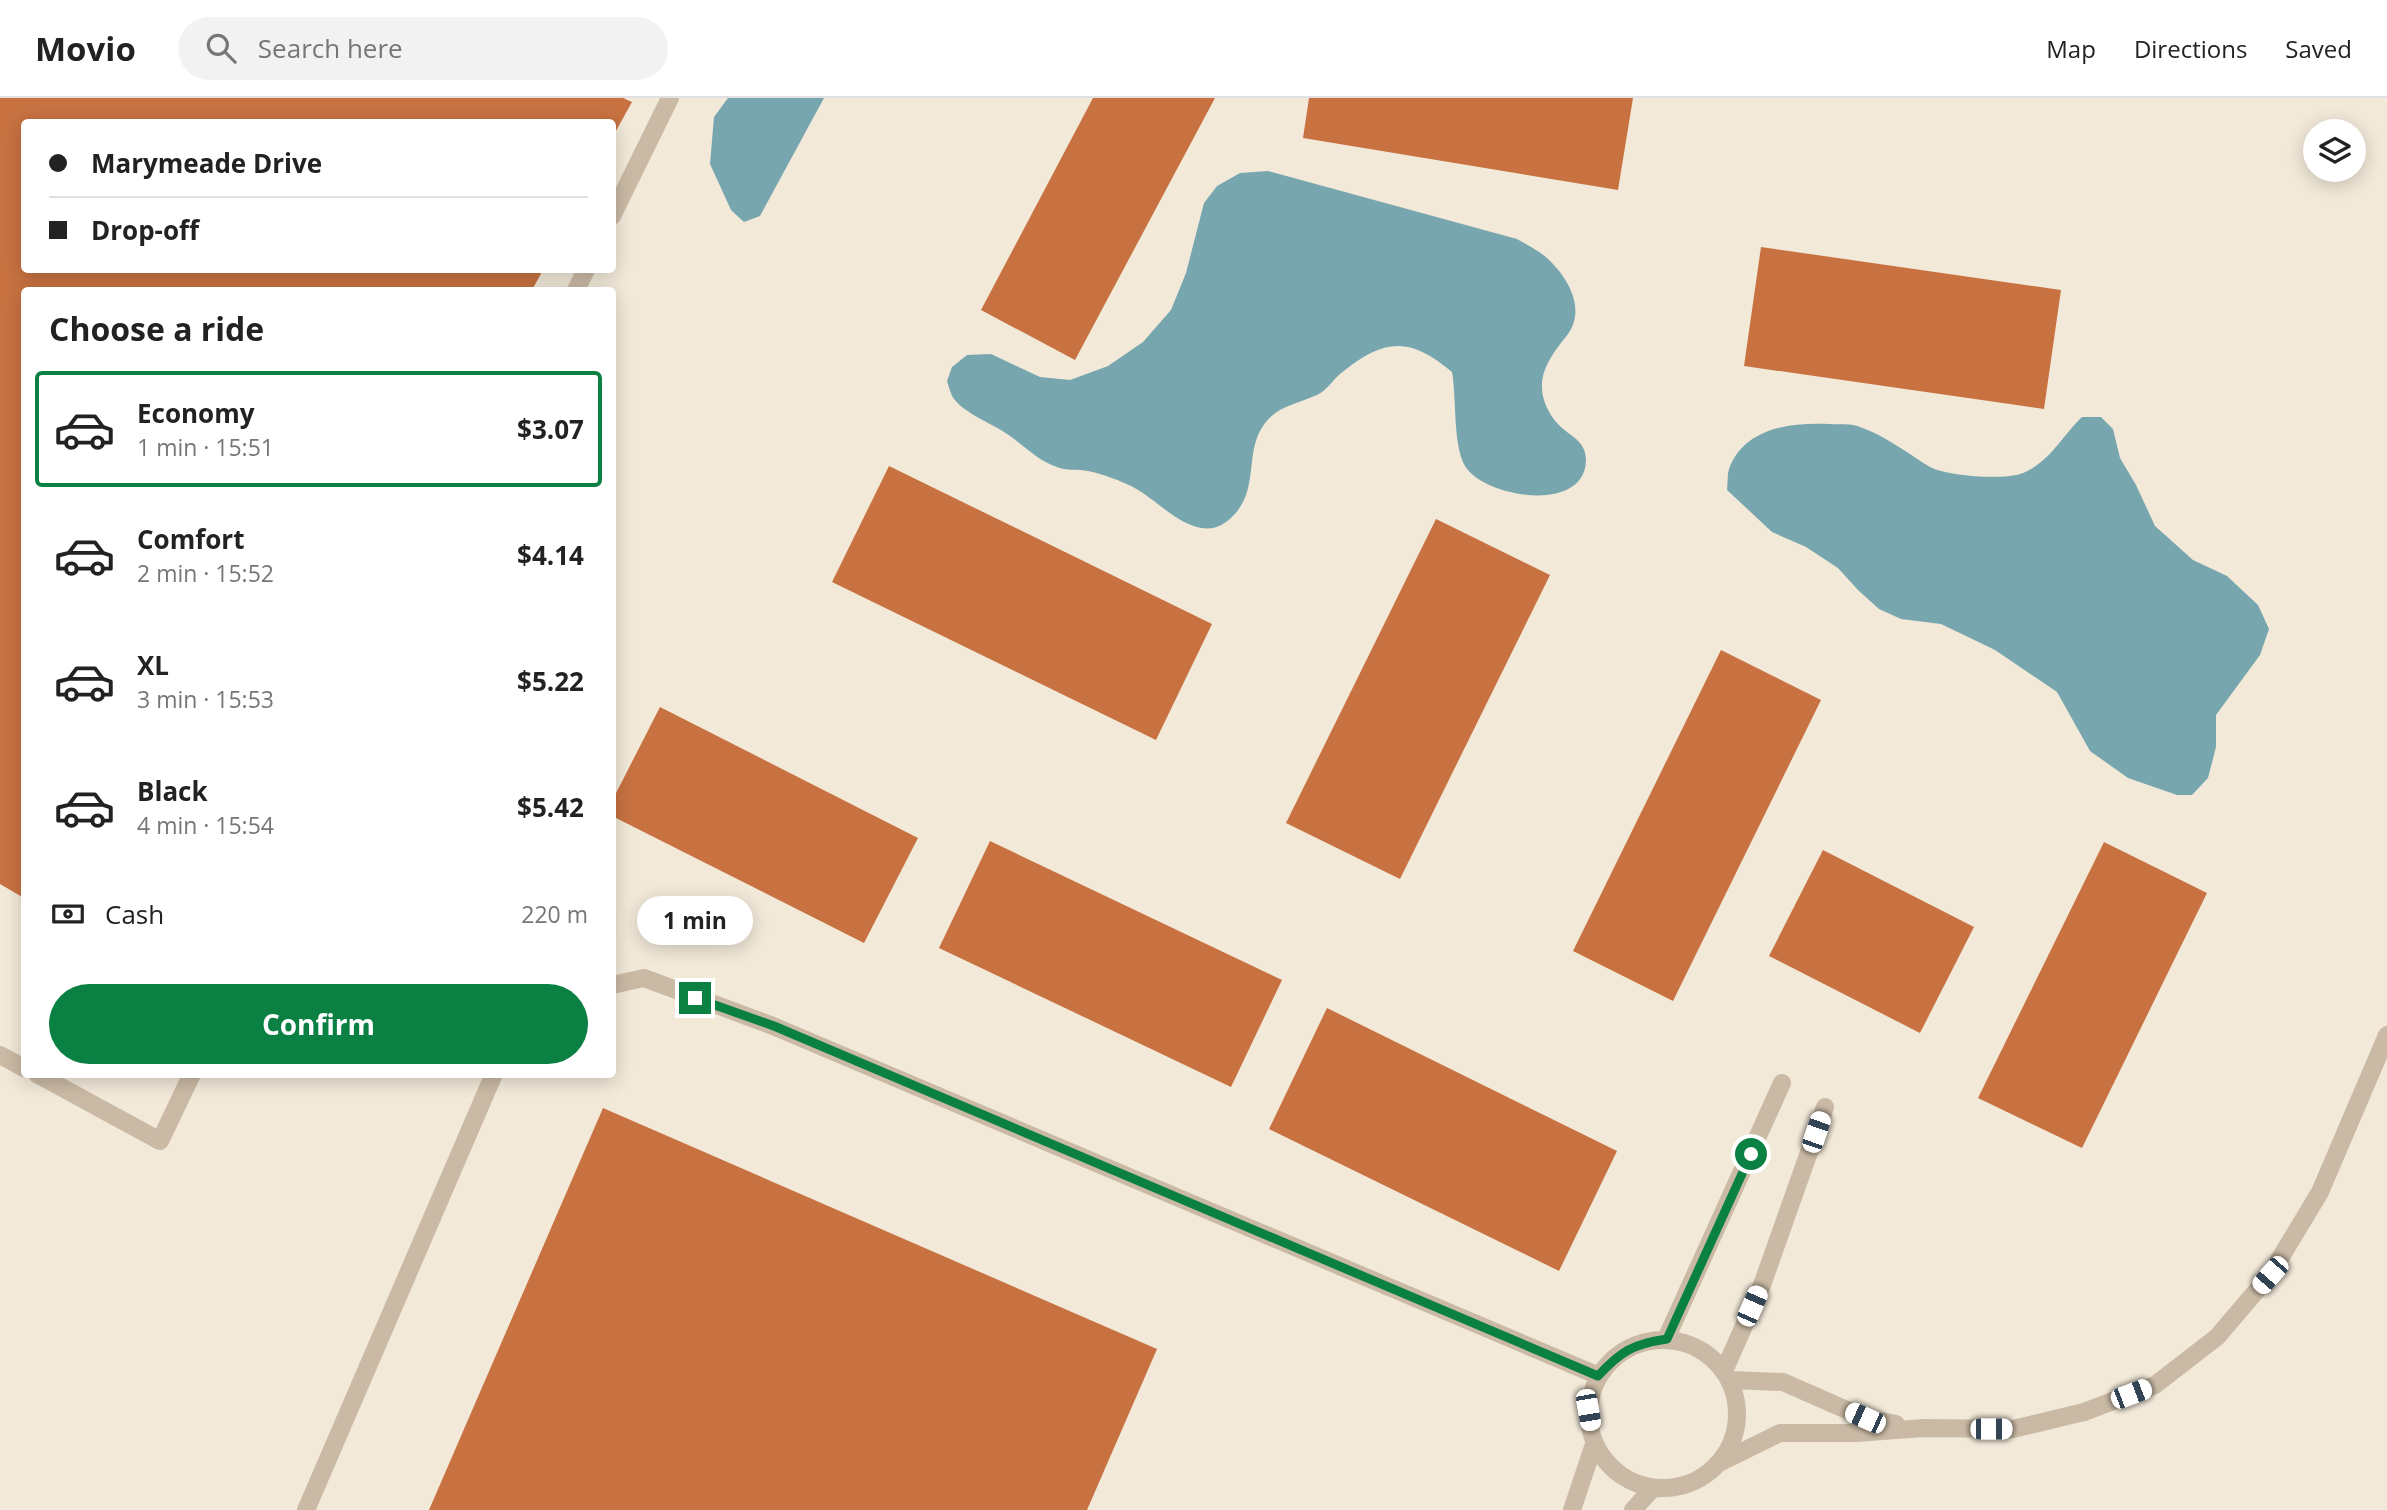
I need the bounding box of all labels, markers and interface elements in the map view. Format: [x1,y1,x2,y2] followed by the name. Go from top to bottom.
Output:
[178,17,668,80] search box
[35,26,136,71] text: Movio
[202,29,240,67] icon: search
[258,30,403,66] text: Search here
[2046,32,2096,65] text: Map
[2134,32,2247,65] text: Directions
[2285,32,2352,65] text: Saved
[2303,119,2366,182] map controls
[2303,119,2366,182] button: layers
[91,145,322,181] text: Marymeade Drive
[91,212,199,248] text: Drop-off
[49,307,264,350] text: Choose a ride
[137,395,255,431] text: Economy
[53,398,116,461] icon: car
[517,411,584,447] text: $3.07
[137,431,274,463] text: 1 min · 15:51
[137,521,244,557] text: Comfort
[53,524,116,587] icon: car
[517,537,584,573] text: $4.14
[137,557,274,589] text: 2 min · 15:52
[137,647,169,683] text: XL
[53,650,116,713] icon: car
[517,663,584,699] text: $5.22
[137,683,274,715] text: 3 min · 15:53
[137,773,208,809] text: Black
[53,776,116,839] icon: car
[517,789,584,825] text: $5.42
[137,809,274,841] text: 4 min · 15:54
[49,895,87,933] icon: cash
[105,896,164,932] text: Cash
[637,897,753,946] callout: 1 min
[521,898,588,930] text: 220 m
[663,904,727,936] text: 1 min
[679,982,711,1014] route end
[49,984,588,1064] button: Confirm
[1800,1109,1833,1155] car
[1735,1138,1767,1170] route start
[2249,1252,2292,1298] car
[1734,1283,1771,1329] car
[2108,1377,2155,1411] car
[1575,1387,1602,1433] car
[1842,1400,1889,1436] car
[1971,1419,2013,1440] car

